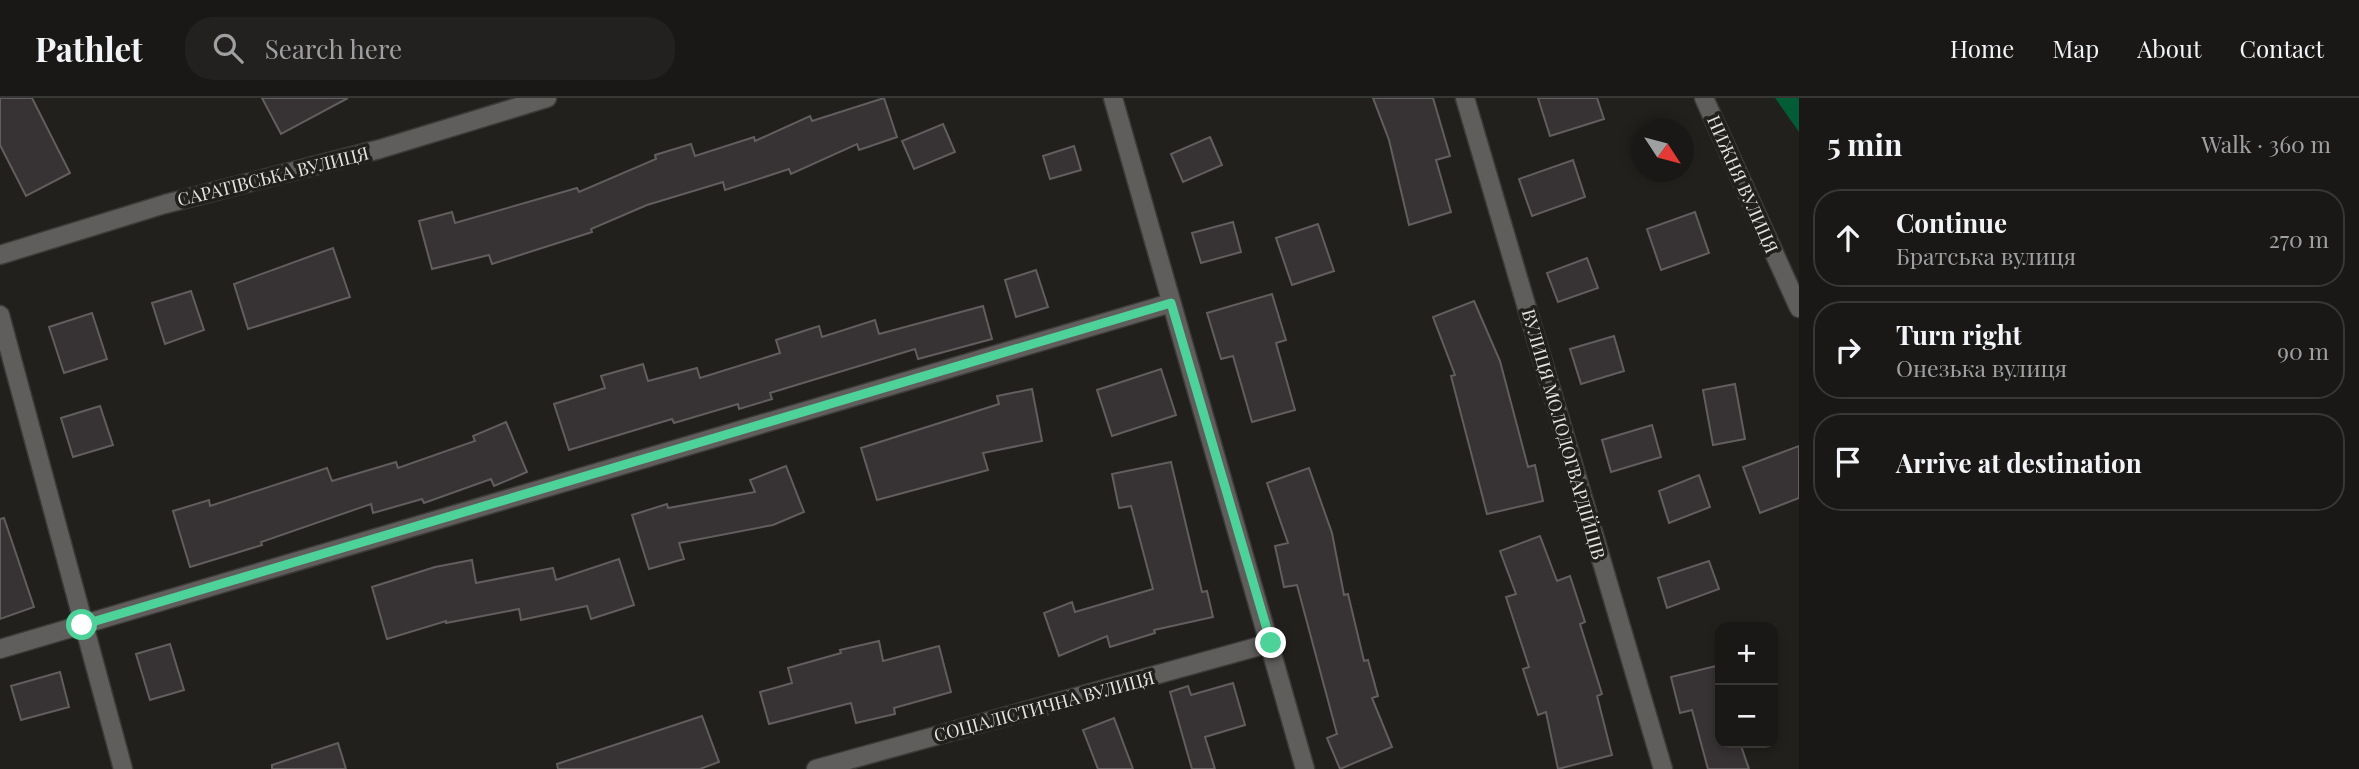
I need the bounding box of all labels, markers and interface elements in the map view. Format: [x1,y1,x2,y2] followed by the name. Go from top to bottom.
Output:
[185,17,675,80] search box
[35,26,143,70] text: Pathlet
[209,29,247,67] icon: search
[265,31,402,66] text: Search here
[1950,32,2014,64] text: Home
[2052,32,2099,64] text: Map
[2137,32,2201,64] text: About
[2239,32,2324,64] text: Contact
[1702,111,1784,257] street label: НИЖНЯ ВУЛИЦЯ
[1631,119,1694,182] north arrow
[1827,124,1902,164] text: 5 min
[2201,128,2331,159] text: Walk · 360 m
[175,141,371,211] street label: САРАТІВСЬКА ВУЛИЦЯ
[1896,205,2007,240] text: Continue
[1829,219,1867,257] icon: ahead
[2269,223,2329,254] text: 270 m
[1896,240,2076,271] text: Братська вулиця
[1517,306,1611,562] street label: ВУЛИЦЯ МОЛОДОГВАРДІЙЦІВ
[1896,317,2022,352] text: Turn right
[1829,331,1867,369] icon: right
[2277,335,2329,366] text: 90 m
[1896,352,2067,383] text: Онезька вулиця
[1829,443,1867,481] icon: arrive
[1896,445,2142,480] text: Arrive at destination
[66,609,97,640] route start
[1715,622,1778,748] map controls
[1715,622,1778,685] button: +
[1255,627,1286,658] route end
[931,665,1157,747] street label: СОЦІАЛІСТИЧНА ВУЛИЦЯ
[1715,685,1778,748] button: −

